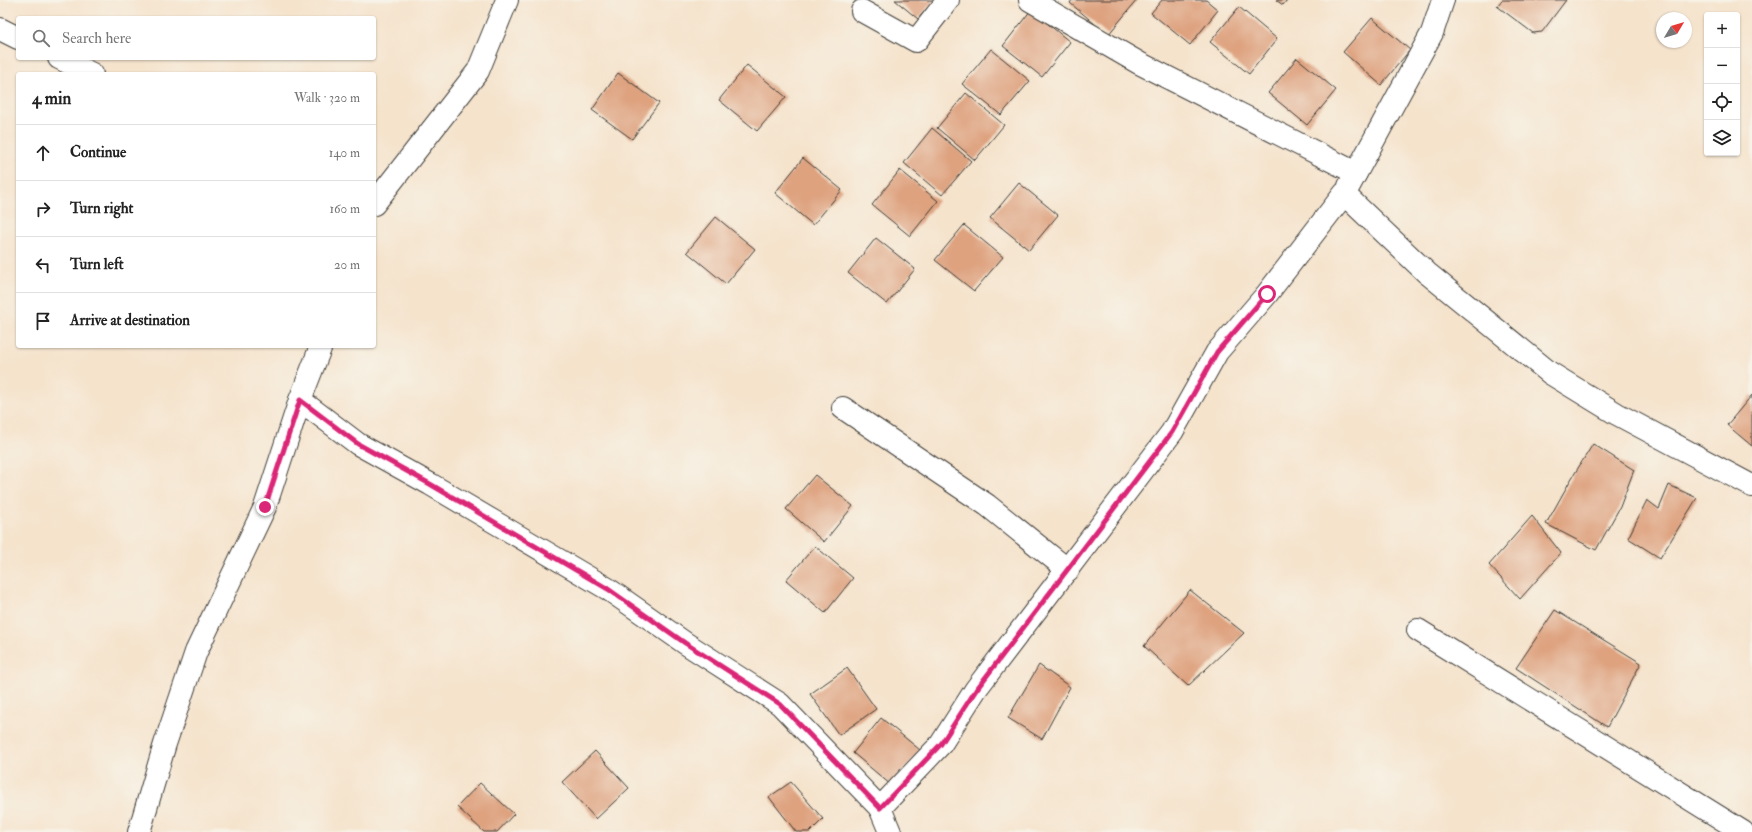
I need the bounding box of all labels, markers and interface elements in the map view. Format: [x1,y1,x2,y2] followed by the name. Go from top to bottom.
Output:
[1656,12,1692,48] north arrow
[1704,12,1740,156] map controls
[1704,12,1740,48] button: +
[16,16,376,60] search box
[30,27,52,49] icon: search
[62,29,131,48] text: Search here
[1704,48,1740,84] button: −
[1704,84,1740,120] button: locate
[32,88,71,109] text: 4 min
[294,90,360,106] text: Walk · 320 m
[1704,120,1740,156] button: layers
[32,142,54,164] icon: ahead
[70,143,126,162] text: Continue
[329,145,360,161] text: 140 m
[32,198,54,220] icon: right
[70,199,133,218] text: Turn right
[329,201,360,217] text: 160 m
[32,254,54,276] icon: left
[70,255,124,274] text: Turn left
[334,257,360,273] text: 20 m
[1258,285,1276,303] route start
[32,310,54,332] icon: arrive
[70,311,190,330] text: Arrive at destination
[256,498,274,516] route end

